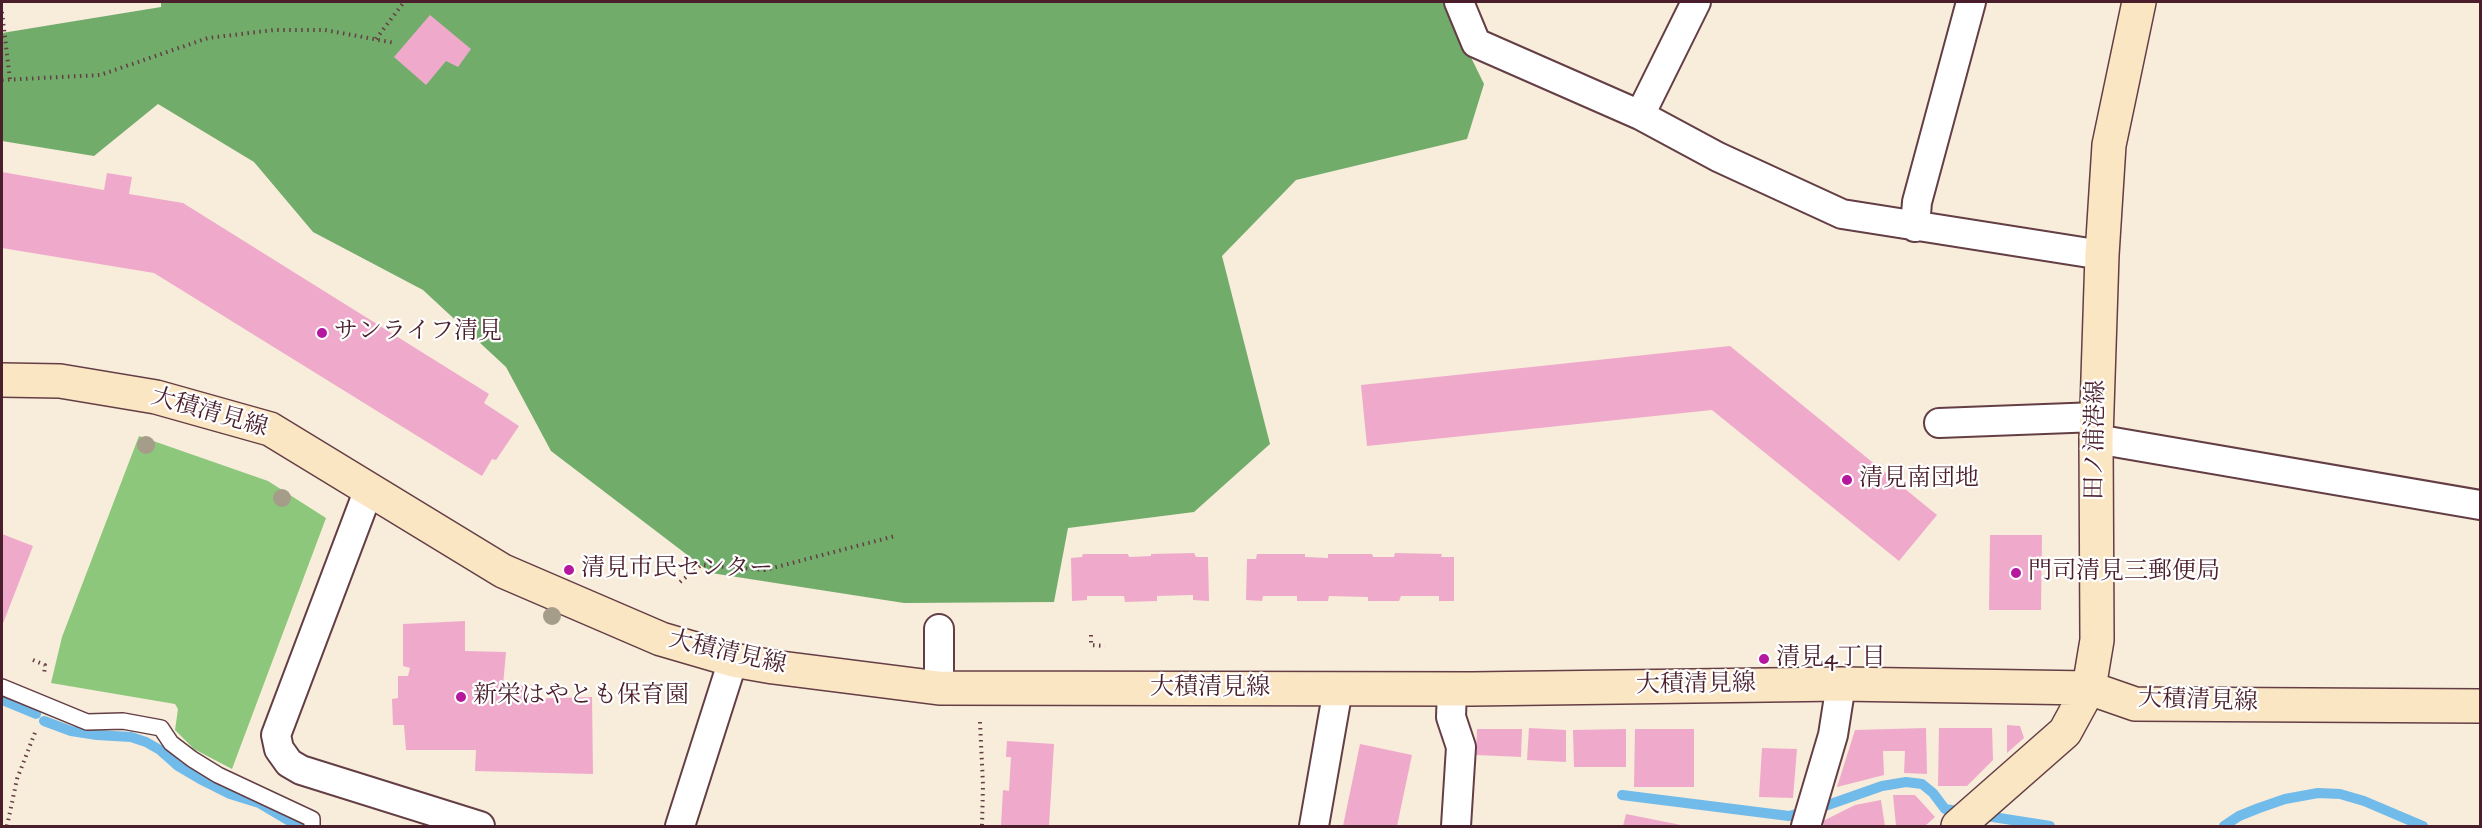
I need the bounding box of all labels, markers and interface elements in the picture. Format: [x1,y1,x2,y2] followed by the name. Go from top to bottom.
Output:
[334,319,502,347] place label: サンライフ清見
[315,326,329,340] marker: サンライフ清見
[2082,380,2112,500] street label: 田ノ浦港線
[147,384,271,444] street label: 大積清見線
[1859,466,1979,494] place label: 清見南団地
[1840,473,1854,487] marker: 清見南団地
[581,556,773,584] place label: 清見市民センター
[2028,559,2220,587] place label: 門司清見三郵便局
[562,563,576,577] marker: 清見市民センター
[2009,566,2023,580] marker: 門司清見三郵便局
[665,626,789,682] street label: 大積清見線
[1776,645,1886,673] place label: 清見4丁目
[1757,652,1771,666] marker: 清見4丁目
[1636,671,1756,701] street label: 大積清見線
[1150,675,1270,703] street label: 大積清見線
[473,683,689,711] place label: 新栄はやとも保育園
[2138,686,2258,718] street label: 大積清見線
[454,690,468,704] marker: 新栄はやとも保育園

